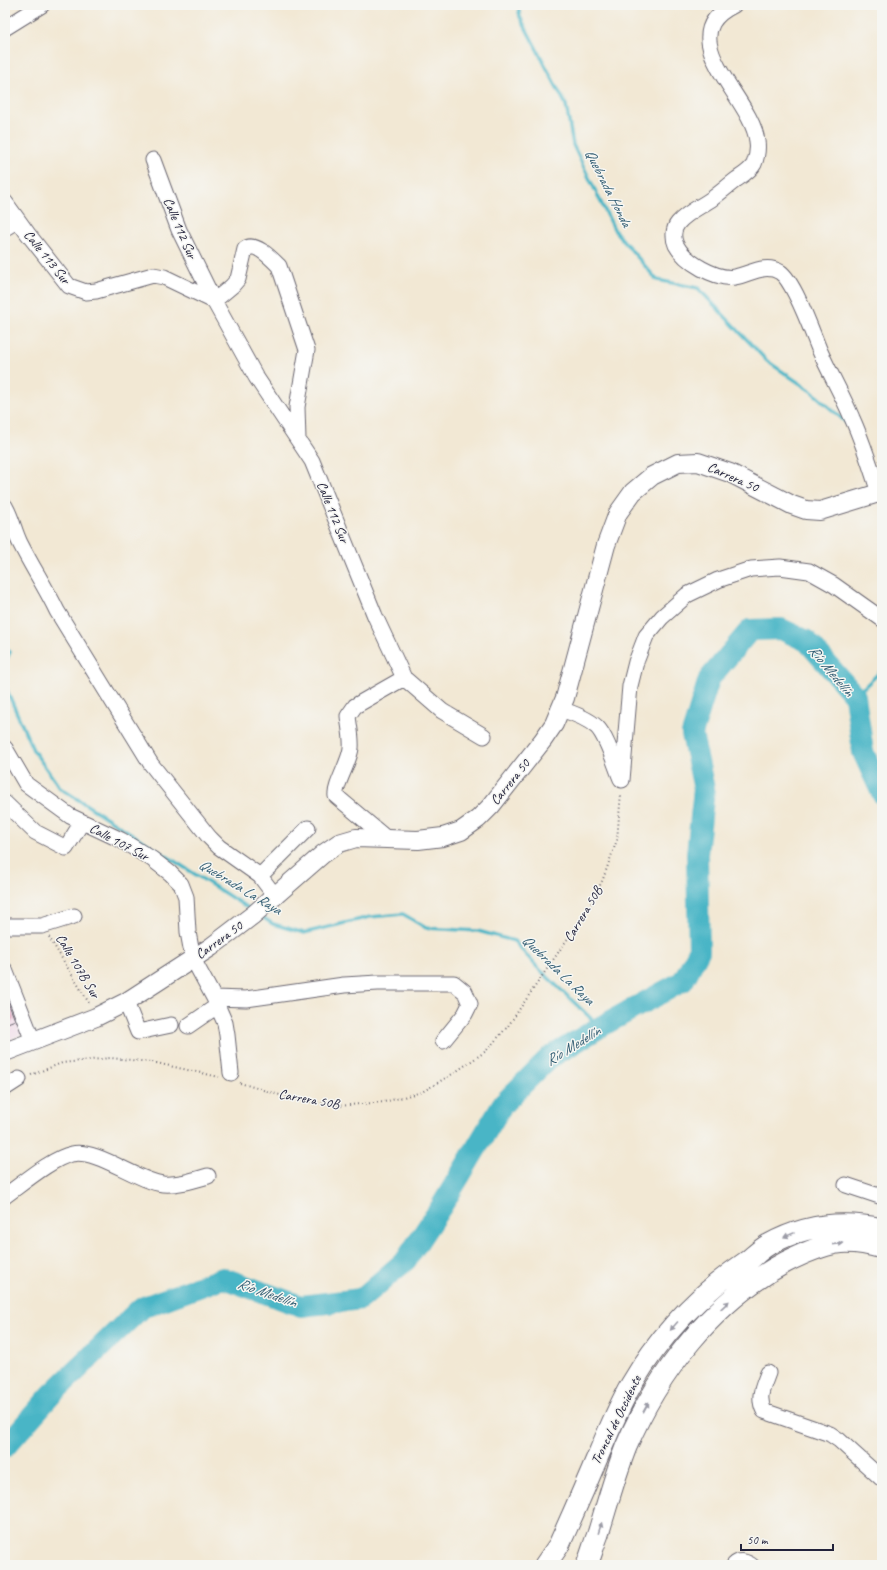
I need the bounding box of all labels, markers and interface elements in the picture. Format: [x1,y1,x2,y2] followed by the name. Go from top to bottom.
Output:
[580,146,637,232] water label: Quebrada Honda
[160,195,201,263] street label: Calle 112 Sur
[20,227,75,289] street label: Calle 113 Sur
[705,458,763,496] street label: Carrera 50
[313,479,354,547] street label: Calle 112 Sur
[804,642,859,701] water label: Río Medellín
[486,754,535,808] street label: Carrera 50
[87,819,153,866] street label: Calle 107 Sur
[195,855,286,920] water label: Quebrada La Raya
[560,882,607,945] street label: Carrera 50B
[192,916,247,963] street label: Carrera 50
[52,931,105,1003] street label: Calle 107B Sur
[518,931,599,1010] water label: Quebrada La Raya
[542,1021,605,1070] water label: Río Medellín
[277,1085,342,1113] street label: Carrera 50B
[782,1233,794,1239] one-way arrow
[832,1241,844,1247] one-way arrow
[235,1274,300,1312] water label: Río Medellín
[720,1300,731,1309] one-way arrow
[669,1321,678,1331] one-way arrow
[587,1371,646,1467] street label: Troncal de Occidente
[643,1401,650,1413] one-way arrow
[597,1522,603,1534] one-way arrow
[741,1526,833,1552] scale bar
[747,1532,769,1548] text: 50 m

